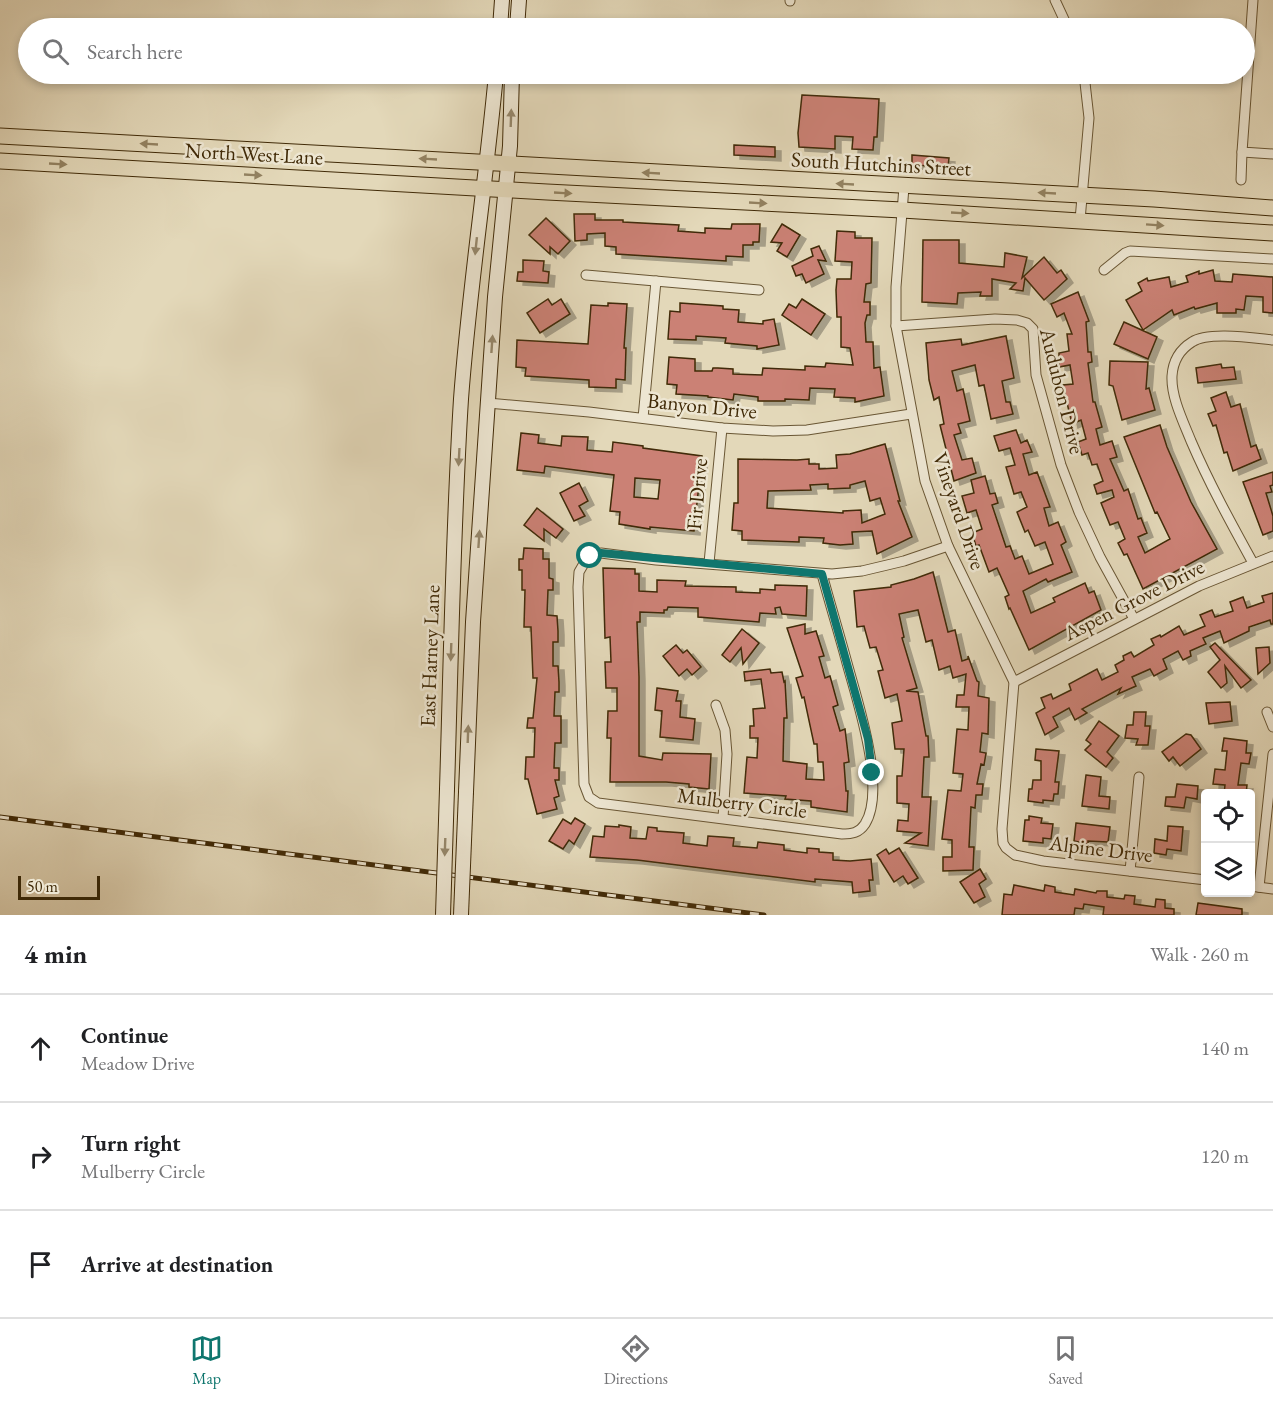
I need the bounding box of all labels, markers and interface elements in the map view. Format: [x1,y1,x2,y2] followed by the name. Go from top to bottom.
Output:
[18,18,1255,84] search box
[39,35,72,68] icon: search
[87,37,182,66] text: Search here
[506,109,515,128] one-way arrow
[184,136,324,171] street label: North West Lane
[140,139,159,148] one-way arrow
[790,145,972,182] street label: South Hutchins Street
[418,154,437,163] one-way arrow
[49,160,68,169] one-way arrow
[641,168,660,177] one-way arrow
[244,171,263,180] one-way arrow
[836,179,855,188] one-way arrow
[554,189,573,198] one-way arrow
[1037,189,1056,198] one-way arrow
[749,199,768,208] one-way arrow
[951,209,970,218] one-way arrow
[1145,221,1164,230] one-way arrow
[471,236,480,255] one-way arrow
[1034,324,1091,457] street label: Audubon Drive
[487,335,496,354] one-way arrow
[646,386,758,425] street label: Banyon Drive
[454,447,463,466] one-way arrow
[927,449,992,573] street label: Vineyard Drive
[680,457,713,531] street label: Fir Drive
[474,529,483,548] one-way arrow
[576,542,602,568] route start
[1058,553,1209,647] street label: Aspen Grove Drive
[414,584,445,728] street label: East Harney Lane
[446,642,455,661] one-way arrow
[463,724,473,743] one-way arrow
[858,759,884,785] route end
[676,781,808,824] street label: Mulberry Circle
[1201,789,1255,897] map controls
[1201,789,1255,843] button: locate
[1047,829,1154,868] street label: Alpine Drive
[440,838,450,857] one-way arrow
[1201,843,1255,897] button: layers
[18,873,100,900] scale bar
[27,876,58,897] text: 50 m
[24,937,87,971] text: 4 min
[1150,941,1249,967] text: Walk · 260 m
[81,1021,168,1050] text: Continue
[24,1032,57,1065] icon: ahead
[1201,1035,1249,1061] text: 140 m
[81,1050,195,1076] text: Meadow Drive
[81,1129,180,1158] text: Turn right
[24,1140,57,1173] icon: right
[1201,1143,1249,1169] text: 120 m
[81,1158,205,1184] text: Mulberry Circle
[24,1248,57,1281] icon: arrive
[81,1250,273,1279] text: Arrive at destination
[190,1332,223,1389] tab: Map
[604,1332,668,1389] tab: Directions
[1048,1332,1083,1389] tab: Saved

